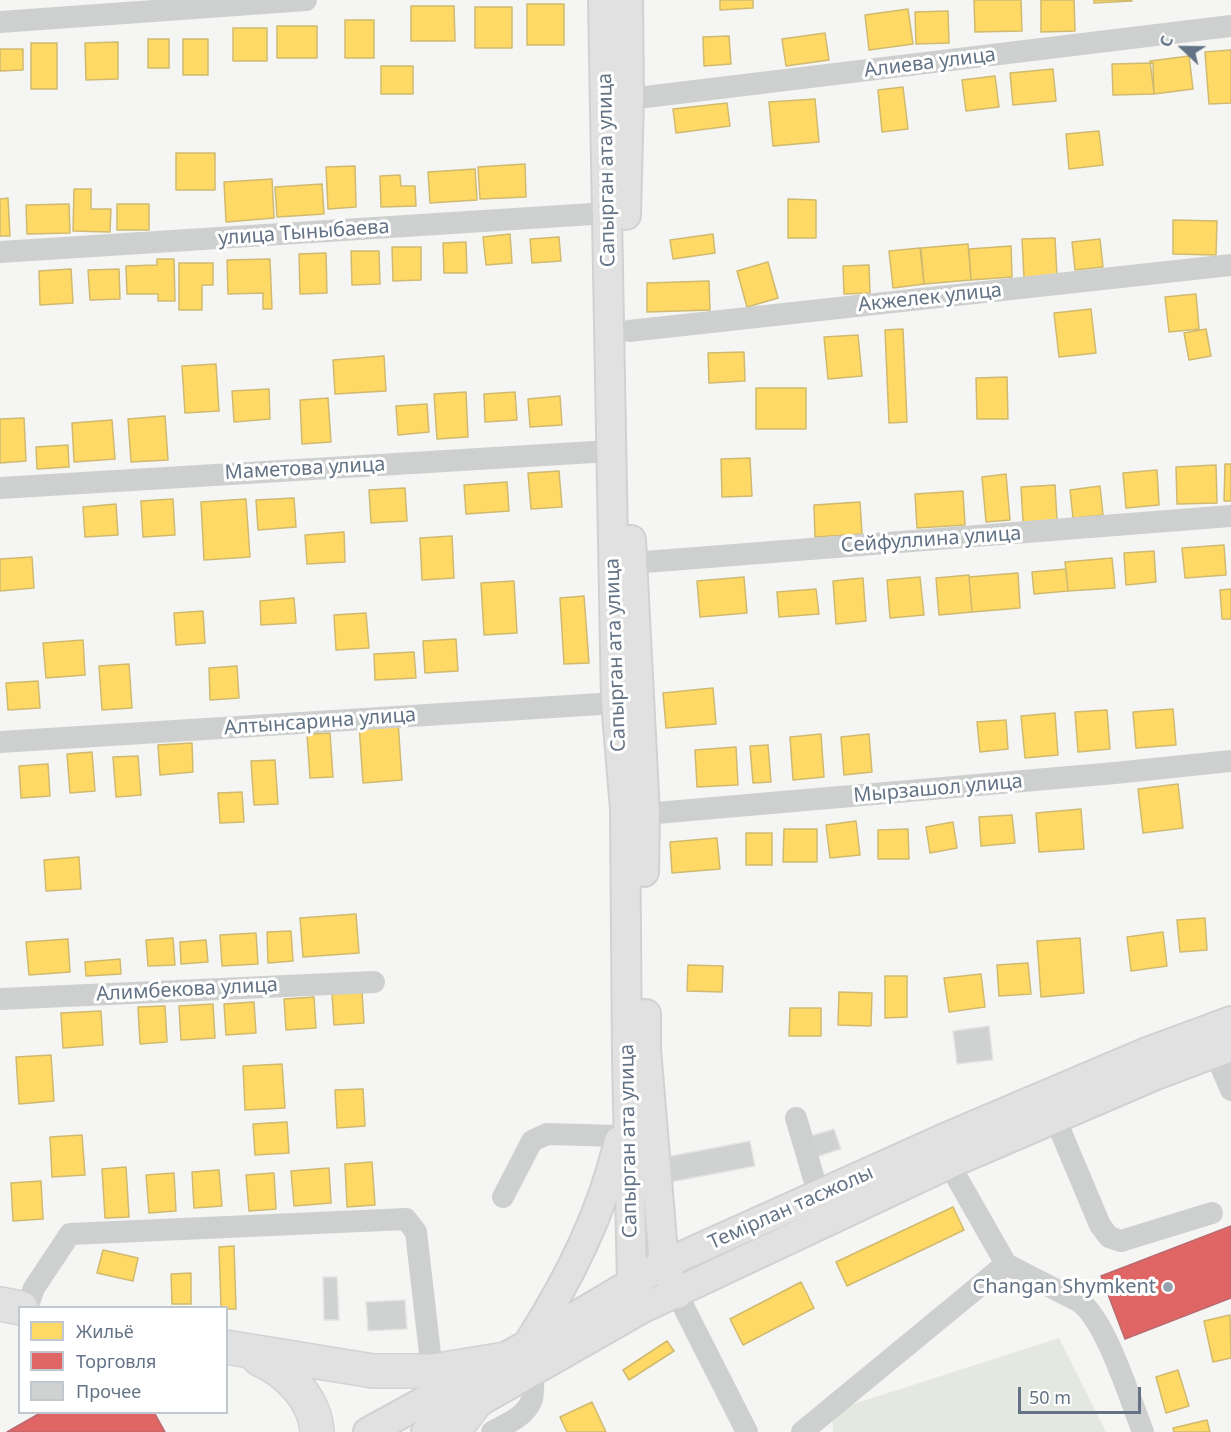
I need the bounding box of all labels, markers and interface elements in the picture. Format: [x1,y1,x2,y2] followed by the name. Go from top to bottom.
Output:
[1153,18,1213,78] north arrow
[1154,32,1178,50] text: С
[863,43,997,83] street label: Алиева улица
[593,73,621,267] street label: Сапырган ата улица
[218,215,390,251] street label: улица Тыныбаева
[857,279,1003,317] street label: Акжелек улица
[224,453,386,485] street label: Маметова улица
[840,522,1022,558] street label: Сейфуллина улица
[601,558,631,752] street label: Сапырган ата улица
[223,703,417,741] street label: Алтынсарина улица
[852,770,1024,808] street label: Мырзашол улица
[96,973,278,1007] street label: Алимбекова улица
[615,1044,643,1238] street label: Сапырган ата улица
[705,1161,877,1255] street label: Темірлан тасжолы
[973,1275,1156,1299] place label: Changan Shymkent
[1161,1280,1175,1294] marker: Changan Shymkent
[18,1306,228,1414] legend
[76,1319,134,1343] text: Жильё
[76,1349,156,1373] text: Торговля
[1021,1375,1144,1413] scale bar
[76,1379,141,1403] text: Прочее
[1029,1385,1071,1409] text: 50 m

